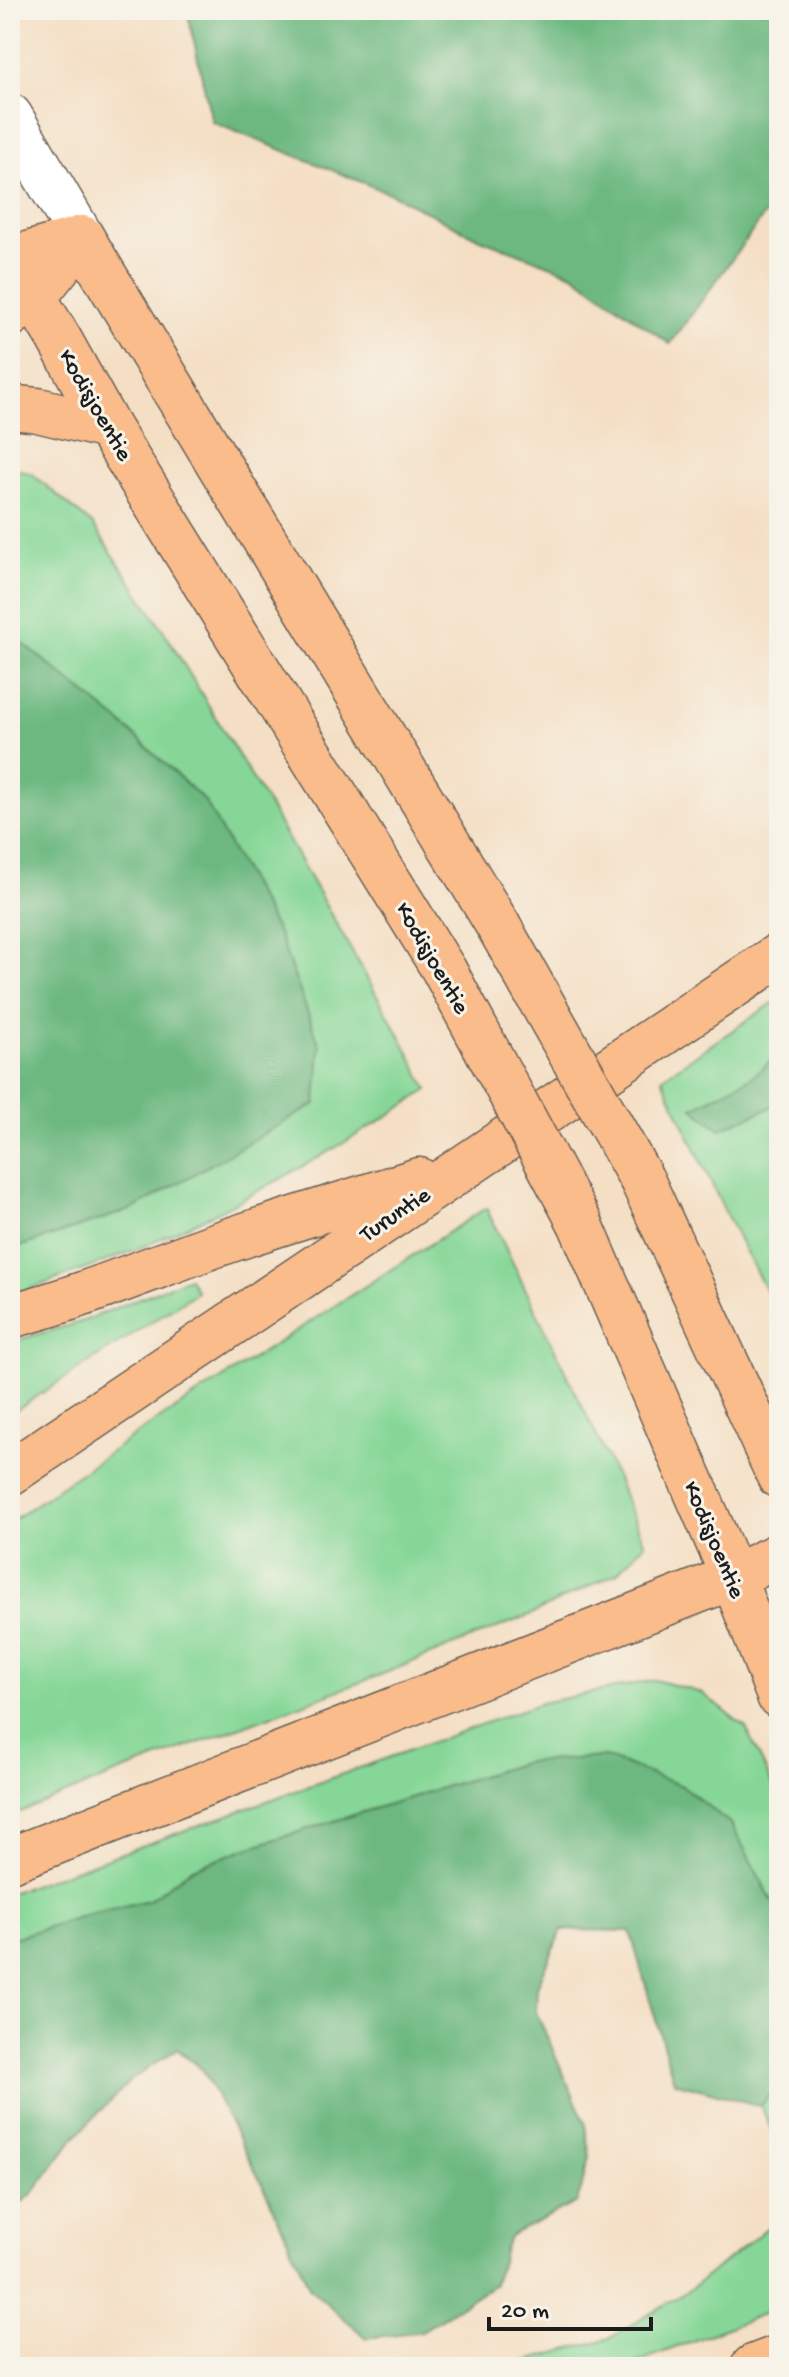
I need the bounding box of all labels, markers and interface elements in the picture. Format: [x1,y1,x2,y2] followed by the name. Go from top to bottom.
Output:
[50,345,138,467] street label: Kodisjoentie
[387,898,475,1020] street label: Kodisjoentie
[353,1181,437,1251] street label: Turuntie
[675,1477,751,1604] street label: Kodisjoentie
[489,2281,651,2331] scale bar
[501,2298,549,2327] text: 20 m

